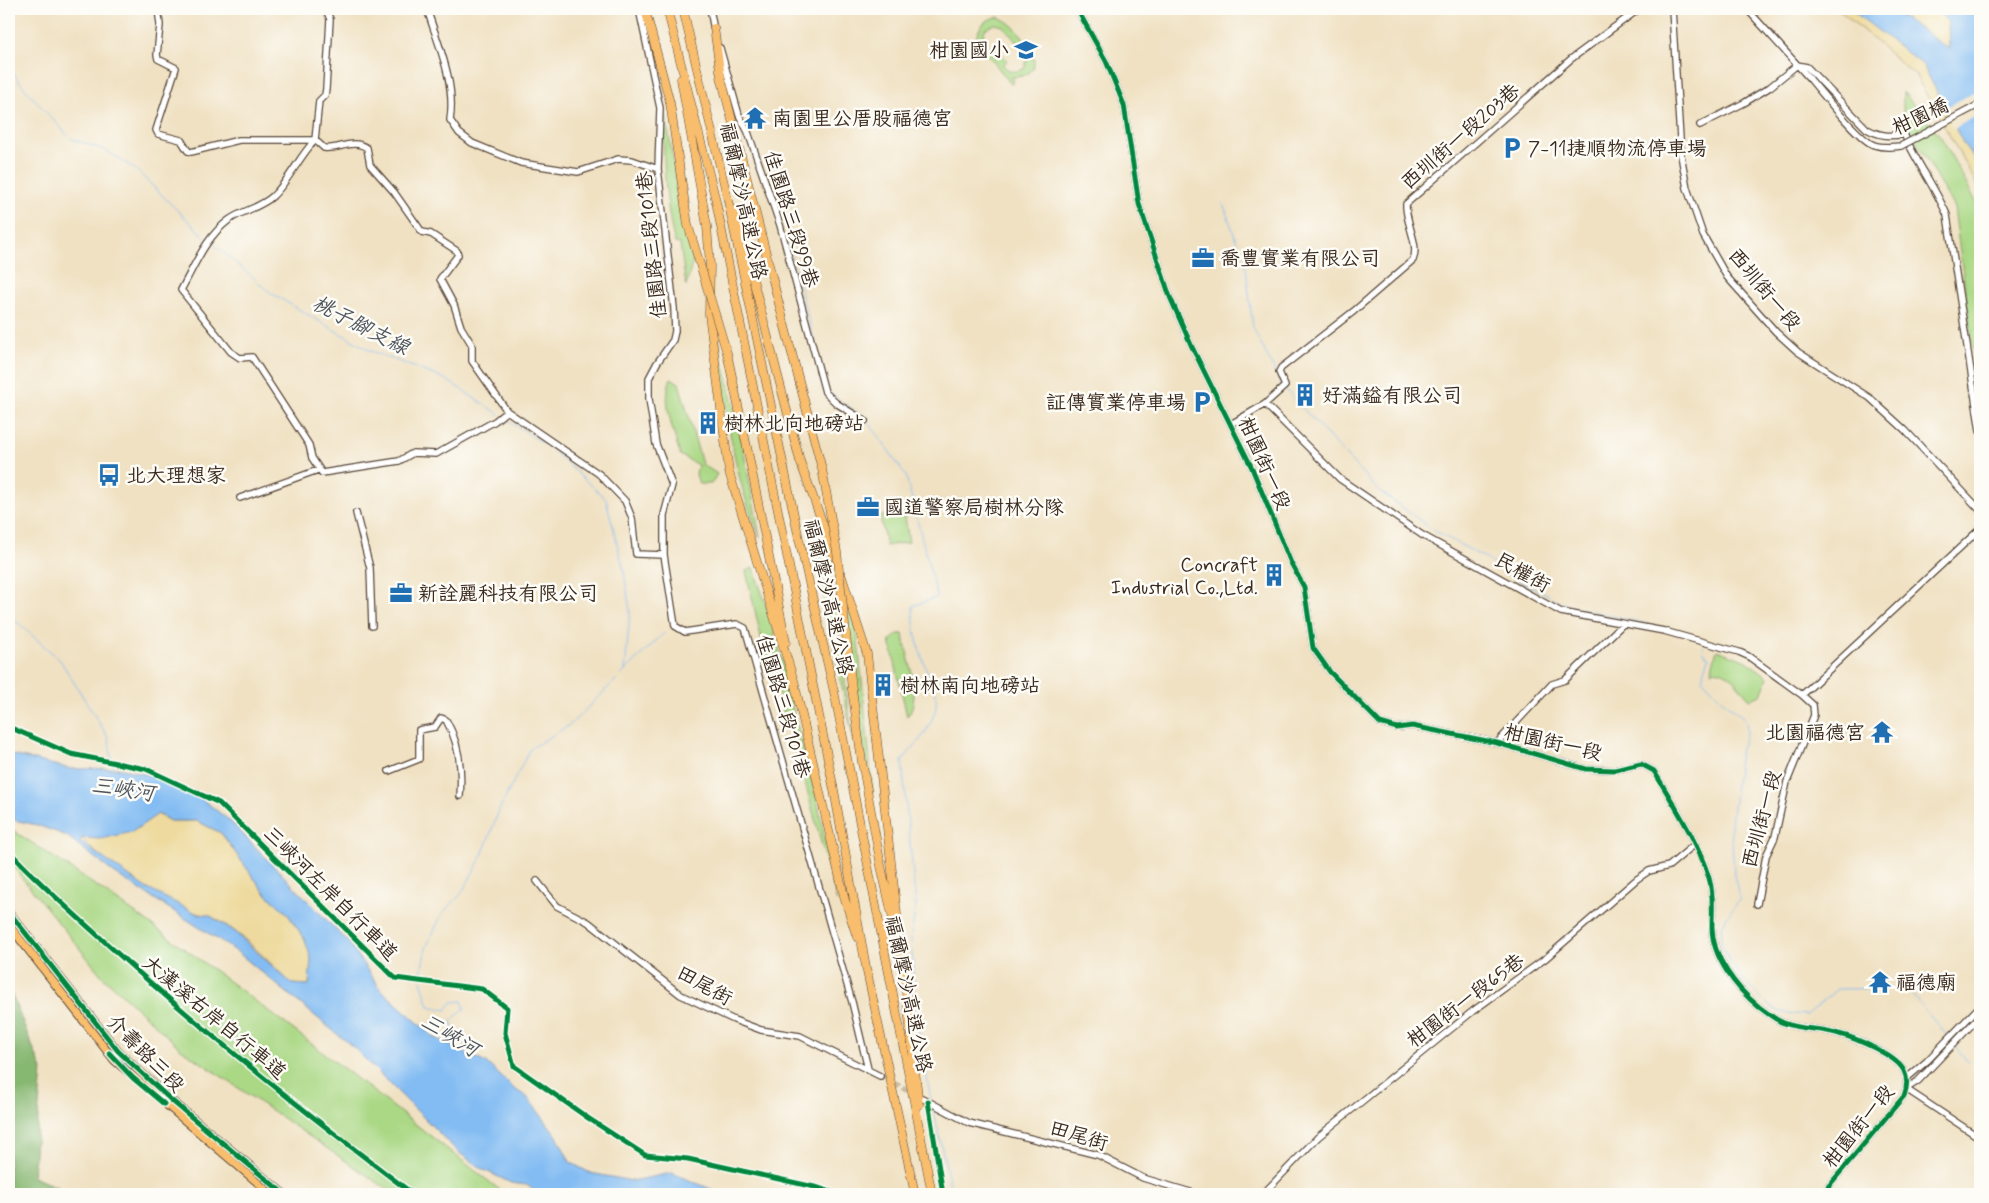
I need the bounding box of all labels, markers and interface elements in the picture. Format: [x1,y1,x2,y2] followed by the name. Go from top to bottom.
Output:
[1013,37,1039,63] school or university icon: 柑園國小
[929,38,1009,65] place label: 柑園國小
[1396,77,1527,196] street label: 西圳街一段203巷
[1888,92,1954,142] street label: 柑園橋
[742,105,768,131] temple icon: 南園里公厝股福德宮
[772,106,952,133] place label: 南園里公厝股福德宮
[713,120,773,283] street label: 福爾摩沙高速公路
[1499,135,1525,161] parking icon: 7-11捷順物流停車場
[1528,136,1707,163] place label: 7-11捷順物流停車場
[757,148,824,292] street label: 佳園路三段99巷
[631,169,674,320] street label: 佳園路三段101巷
[1721,243,1806,337] street label: 西圳街一段
[1190,245,1216,271] office icon: 喬豊實業有限公司
[1220,246,1380,273] place label: 喬豊實業有限公司
[307,290,415,363] water label: 桃子腳支線
[1292,382,1318,408] building icon: 好滿鎰有限公司
[1322,383,1462,410] place label: 好滿鎰有限公司
[1189,389,1215,415] parking icon: 証傳實業停車場
[1046,390,1186,417] place label: 証傳實業停車場
[695,410,721,436] building icon: 樹林北向地磅站
[724,411,864,438] place label: 樹林北向地磅站
[1231,412,1296,515] street label: 柑園街一段
[96,462,122,488] bus stop icon: 北大理想家
[126,463,226,490] place label: 北大理想家
[855,494,881,520] office icon: 國道警察局樹林分隊
[884,495,1064,522] place label: 國道警察局樹林分隊
[796,516,859,679] street label: 福爾摩沙高速公路
[1489,547,1555,600] street label: 民權街
[1111,552,1258,602] place label: Concraft Industrial Co.,Ltd.
[1261,562,1287,588] building icon: Concraft Industrial Co.,Ltd.
[388,580,414,606] office icon: 新詮麗科技有限公司
[418,581,598,608] place label: 新詮麗科技有限公司
[749,631,816,782] street label: 佳園路三段101巷
[870,672,896,698] building icon: 樹林南向地磅站
[900,673,1040,700] place label: 樹林南向地磅站
[1501,719,1604,768] street label: 柑園街一段
[1869,719,1895,745] temple icon: 北園福德宮
[1765,720,1865,747] place label: 北園福德宮
[1736,768,1788,871] street label: 西圳街一段
[90,772,159,809] water label: 三峽河
[257,821,403,967] street label: 三峽河左岸自行車道
[878,913,938,1076] street label: 福爾摩沙高速公路
[1402,947,1531,1054] street label: 柑園街一段65巷
[136,950,292,1086] street label: 大漢溪右岸自行車道
[671,960,737,1013] street label: 田尾街
[1867,969,1893,995] temple icon: 福德廟
[1896,970,1956,997] place label: 福德廟
[415,1008,486,1066] water label: 三峽河
[100,1009,190,1099] street label: 介壽路三段
[1817,1080,1901,1174] street label: 柑園街一段
[1046,1115,1111,1158] street label: 田尾街

